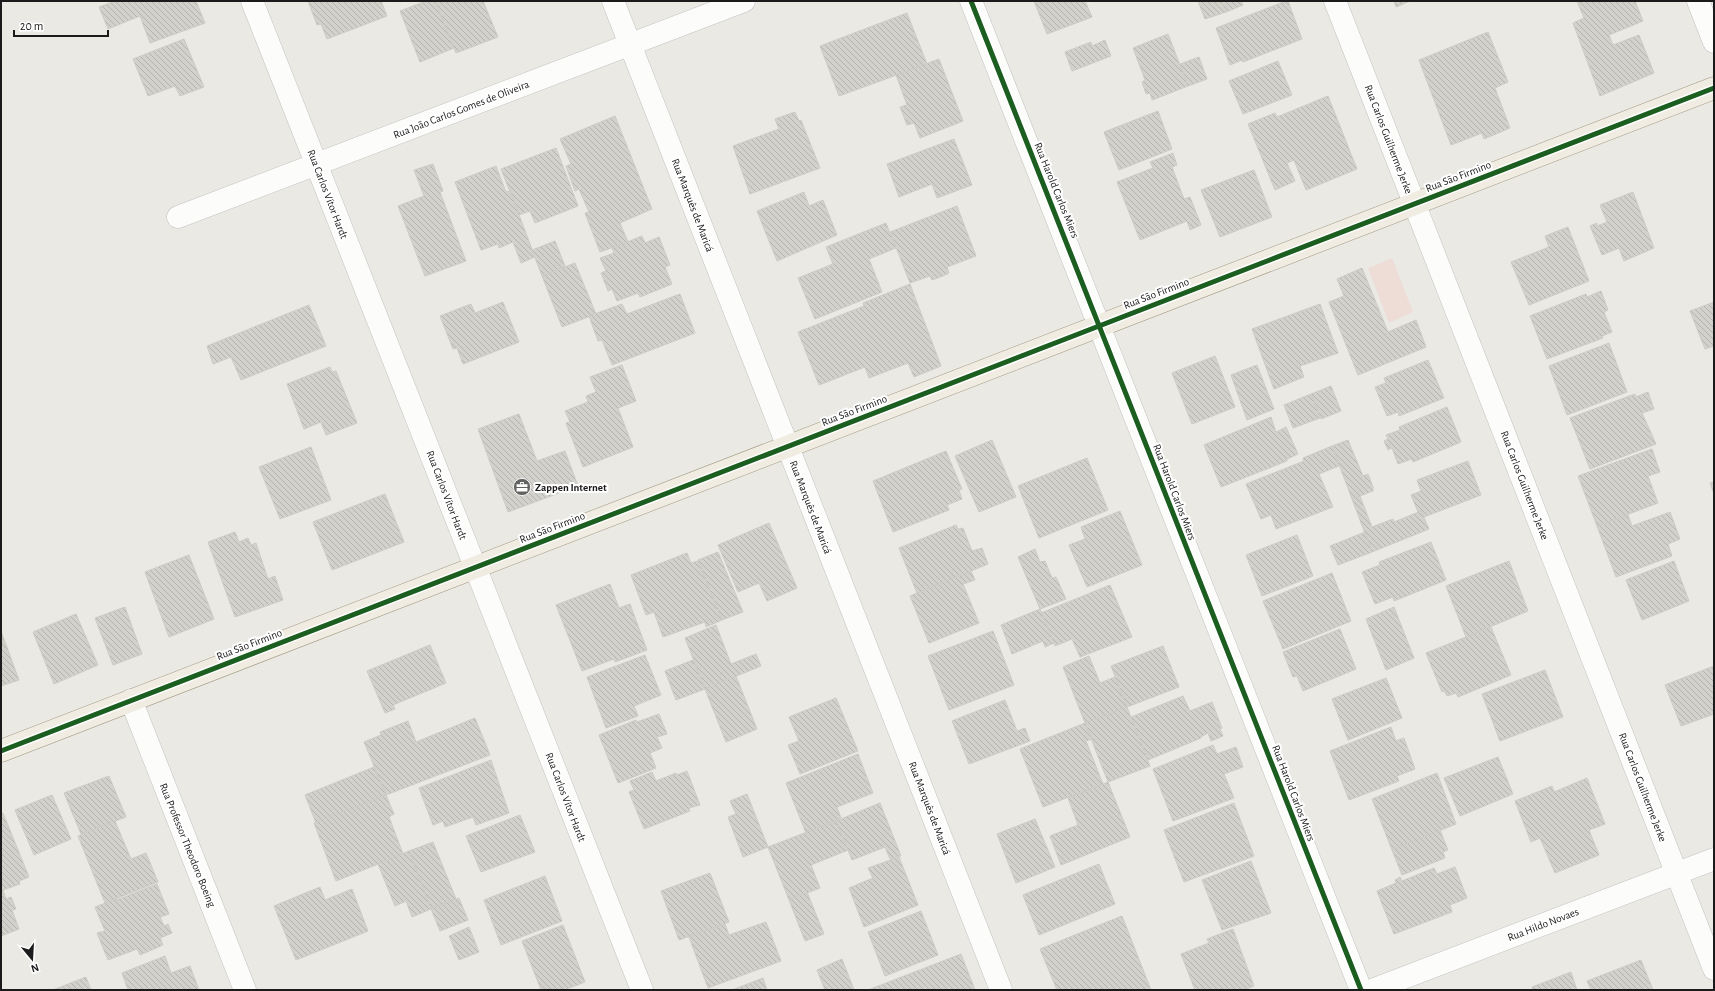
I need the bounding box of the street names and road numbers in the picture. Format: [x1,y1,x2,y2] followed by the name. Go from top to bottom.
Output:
[392,78,531,141] street label: Rua João Carlos Gomes de Oliveira
[1363,83,1414,195] street label: Rua Carlos Guilherme Jerke
[1032,141,1081,240] street label: Rua Harold Carlos Miers
[305,148,350,241] street label: Rua Carlos Vítor Hardt
[670,157,715,253] street label: Rua Marquês de Maricá
[1424,159,1492,194] street label: Rua São Firmino
[1122,276,1190,311] street label: Rua São Firmino
[820,393,888,428] street label: Rua São Firmino
[1499,429,1550,541] street label: Rua Carlos Guilherme Jerke
[1151,443,1198,542] street label: Rua Harold Carlos Miers
[424,449,469,542] street label: Rua Carlos Vítor Hardt
[788,459,833,555] street label: Rua Marquês de Maricá
[518,510,586,545] street label: Rua São Firmino
[215,627,283,662] street label: Rua São Firmino
[1617,731,1668,843] street label: Rua Carlos Guilherme Jerke
[1270,744,1317,843] street label: Rua Harold Carlos Miers
[543,751,588,844] street label: Rua Carlos Vítor Hardt
[907,760,952,856] street label: Rua Marquês de Maricá
[158,782,218,909] street label: Rua Professor Theodoro Boeing
[1506,906,1580,943] street label: Rua Hildo Novaes

